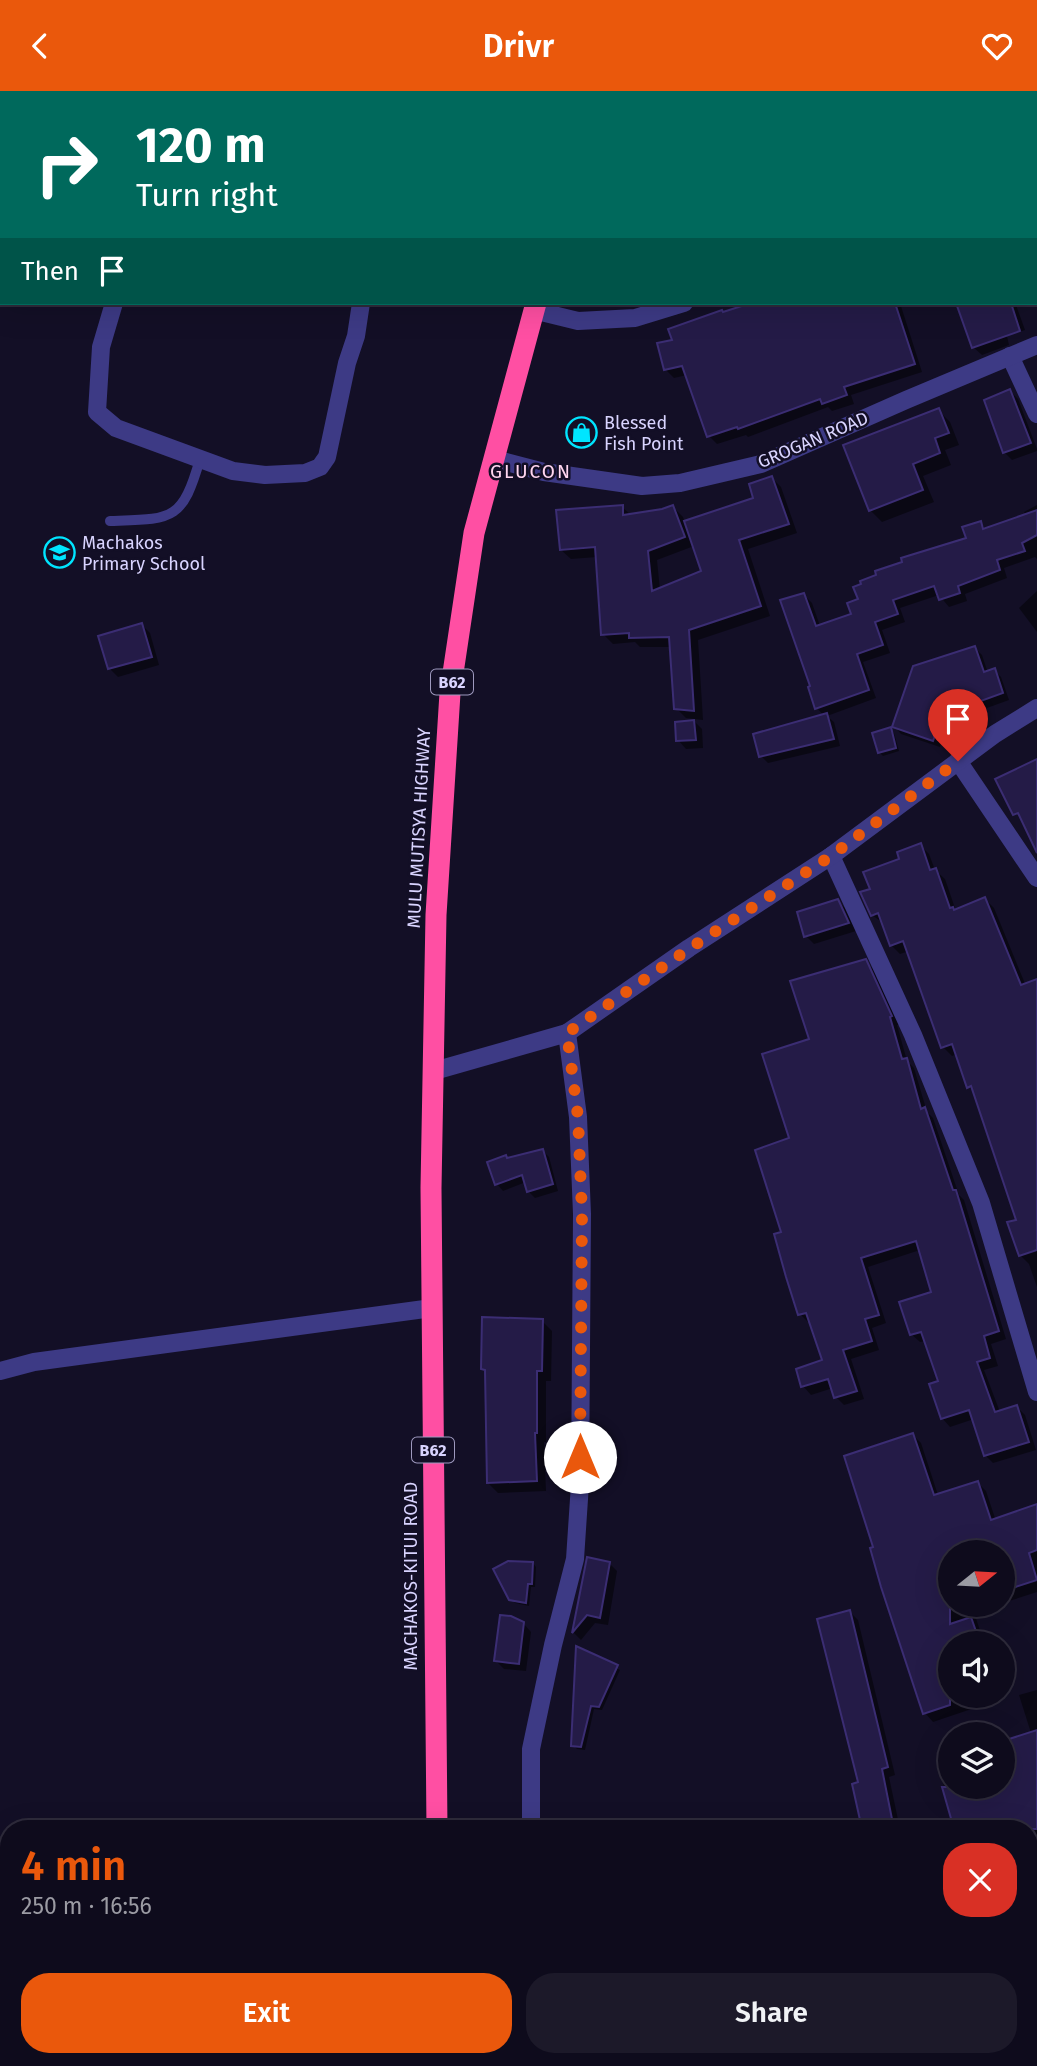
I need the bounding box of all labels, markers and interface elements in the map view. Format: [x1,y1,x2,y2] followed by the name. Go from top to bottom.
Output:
[21,27,59,65] icon: back
[483,27,554,65] text: Drivr
[978,27,1016,65] icon: heart
[136,116,266,175] text: 120 m
[21,119,112,210] icon: right
[136,176,278,214] text: Turn right
[93,252,131,290] icon: arrive
[21,256,79,287] text: Then
[754,407,872,473] street label: GROGAN ROAD
[604,412,684,455] place label: Blessed Fish Point
[564,416,598,450] shop icon: Blessed Fish Point
[490,460,572,483] district label: GLUCON
[82,532,205,575] place label: Machakos Primary School
[42,536,76,570] school or university icon: Machakos Primary School
[431,669,473,695] road number: B62
[928,689,988,761] pin
[939,700,977,738] icon: arrive
[403,727,435,929] street label: MULU MUTISYA HIGHWAY
[543,1420,617,1494] position arrow
[412,1437,454,1463] road number: B62
[400,1482,422,1670] street label: MACHAKOS-KITUI ROAD
[938,1540,1015,1617] north arrow
[938,1540,1015,1799] map controls
[938,1631,1015,1708] button: sound
[938,1722,1015,1799] button: layers
[21,1841,126,1891] text: 4 min
[943,1843,1017,1917] button: close
[21,1892,152,1920] text: 250 m · 16:56
[21,1973,512,2053] button: Exit
[526,1973,1017,2053] button: Share

